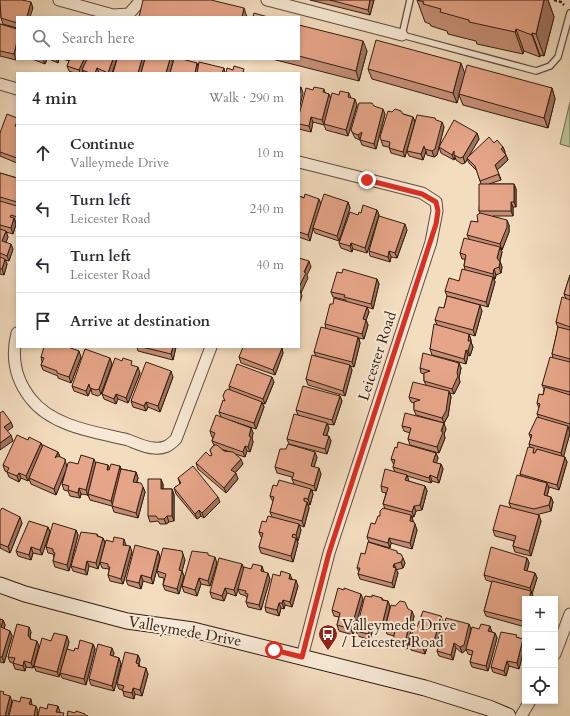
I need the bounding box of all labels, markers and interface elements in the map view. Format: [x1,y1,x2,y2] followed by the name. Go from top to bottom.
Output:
[16,16,300,60] search box
[30,27,52,49] icon: search
[62,28,135,48] text: Search here
[32,87,77,110] text: 4 min
[209,89,284,107] text: Walk · 290 m
[70,134,135,154] text: Continue
[32,142,54,164] icon: ahead
[256,144,284,162] text: 10 m
[70,154,169,172] text: Valleymede Drive
[358,171,376,189] route end
[70,190,131,210] text: Turn left
[32,198,54,220] icon: left
[250,200,284,218] text: 240 m
[70,210,150,228] text: Leicester Road
[70,246,131,266] text: Turn left
[32,254,54,276] icon: left
[256,256,284,274] text: 40 m
[70,266,150,284] text: Leicester Road
[353,309,401,403] street label: Leicester Road
[32,310,54,332] icon: arrive
[70,311,210,331] text: Arrive at destination
[522,596,558,704] map controls
[522,596,558,632] button: +
[127,611,243,651] street label: Valleymede Drive
[342,615,457,652] place label: Valleymede Drive / Leicester Road
[317,623,339,651] bus stop icon: Valleymede Drive / Leicester Road
[522,632,558,668] button: −
[265,641,283,659] route start
[522,668,558,704] button: locate

